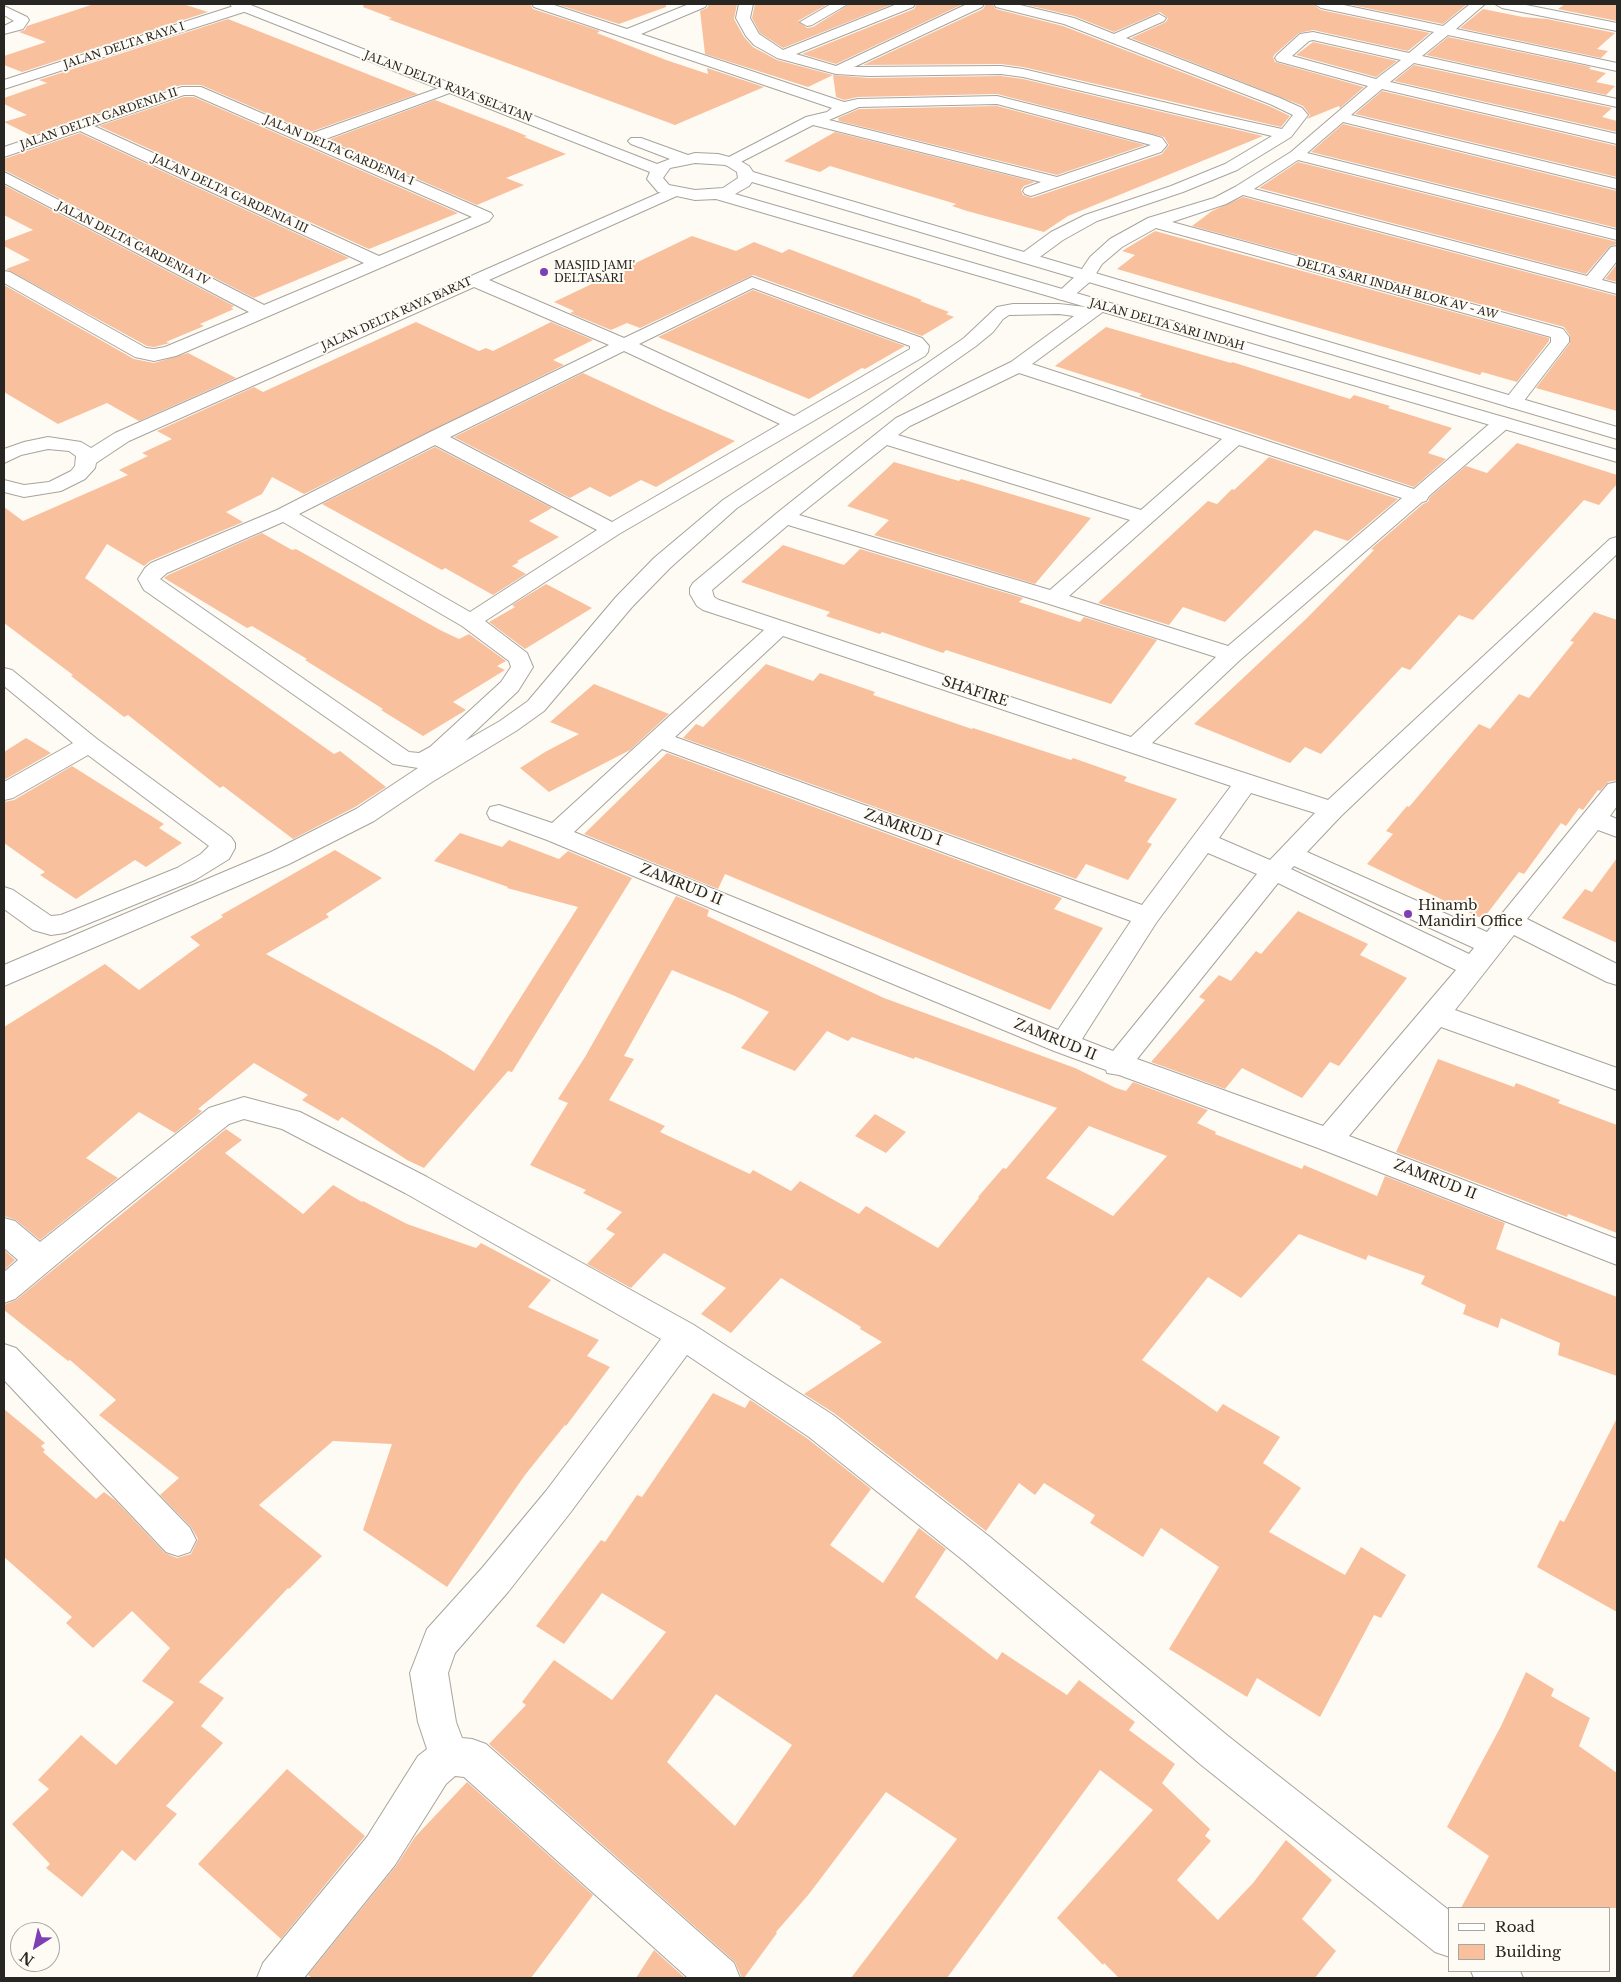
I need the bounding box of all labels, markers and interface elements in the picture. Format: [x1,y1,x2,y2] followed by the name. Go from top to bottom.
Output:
[62,20,186,72] street label: JALAN DELTA RAYA I
[362,49,534,125] street label: JALAN DELTA RAYA SELATAN
[18,86,180,152] street label: JALAN DELTA GARDENIA II
[262,113,416,189] street label: JALAN DELTA GARDENIA I
[150,152,310,236] street label: JALAN DELTA GARDENIA III
[54,200,212,288] street label: JALAN DELTA GARDENIA IV
[1295,256,1499,322] street label: DELTA SARI INDAH BLOK AV - AW
[554,259,635,285] place label: MASJID JAMI' DELTASARI
[538,266,550,278] marker: MASJID JAMI' DELTASARI
[320,275,474,353] street label: JALAN DELTA RAYA BARAT
[1088,297,1246,353] street label: JALAN DELTA SARI INDAH
[940,673,1010,711] street label: SHAFIRE
[862,806,944,850] street label: ZAMRUD I
[637,861,725,909] street label: ZAMRUD II
[1418,898,1523,930] place label: Hinamb Mandiri Office
[1402,908,1414,920] marker: Hinamb Mandiri Office
[1011,1016,1099,1064] street label: ZAMRUD II
[1391,1156,1479,1204] street label: ZAMRUD II
[1448,1907,1611,1972] legend
[1495,1917,1535,1936] text: Road
[10,1922,60,1972] north arrow
[1495,1942,1561,1961] text: Building
[16,1947,38,1970] text: N

